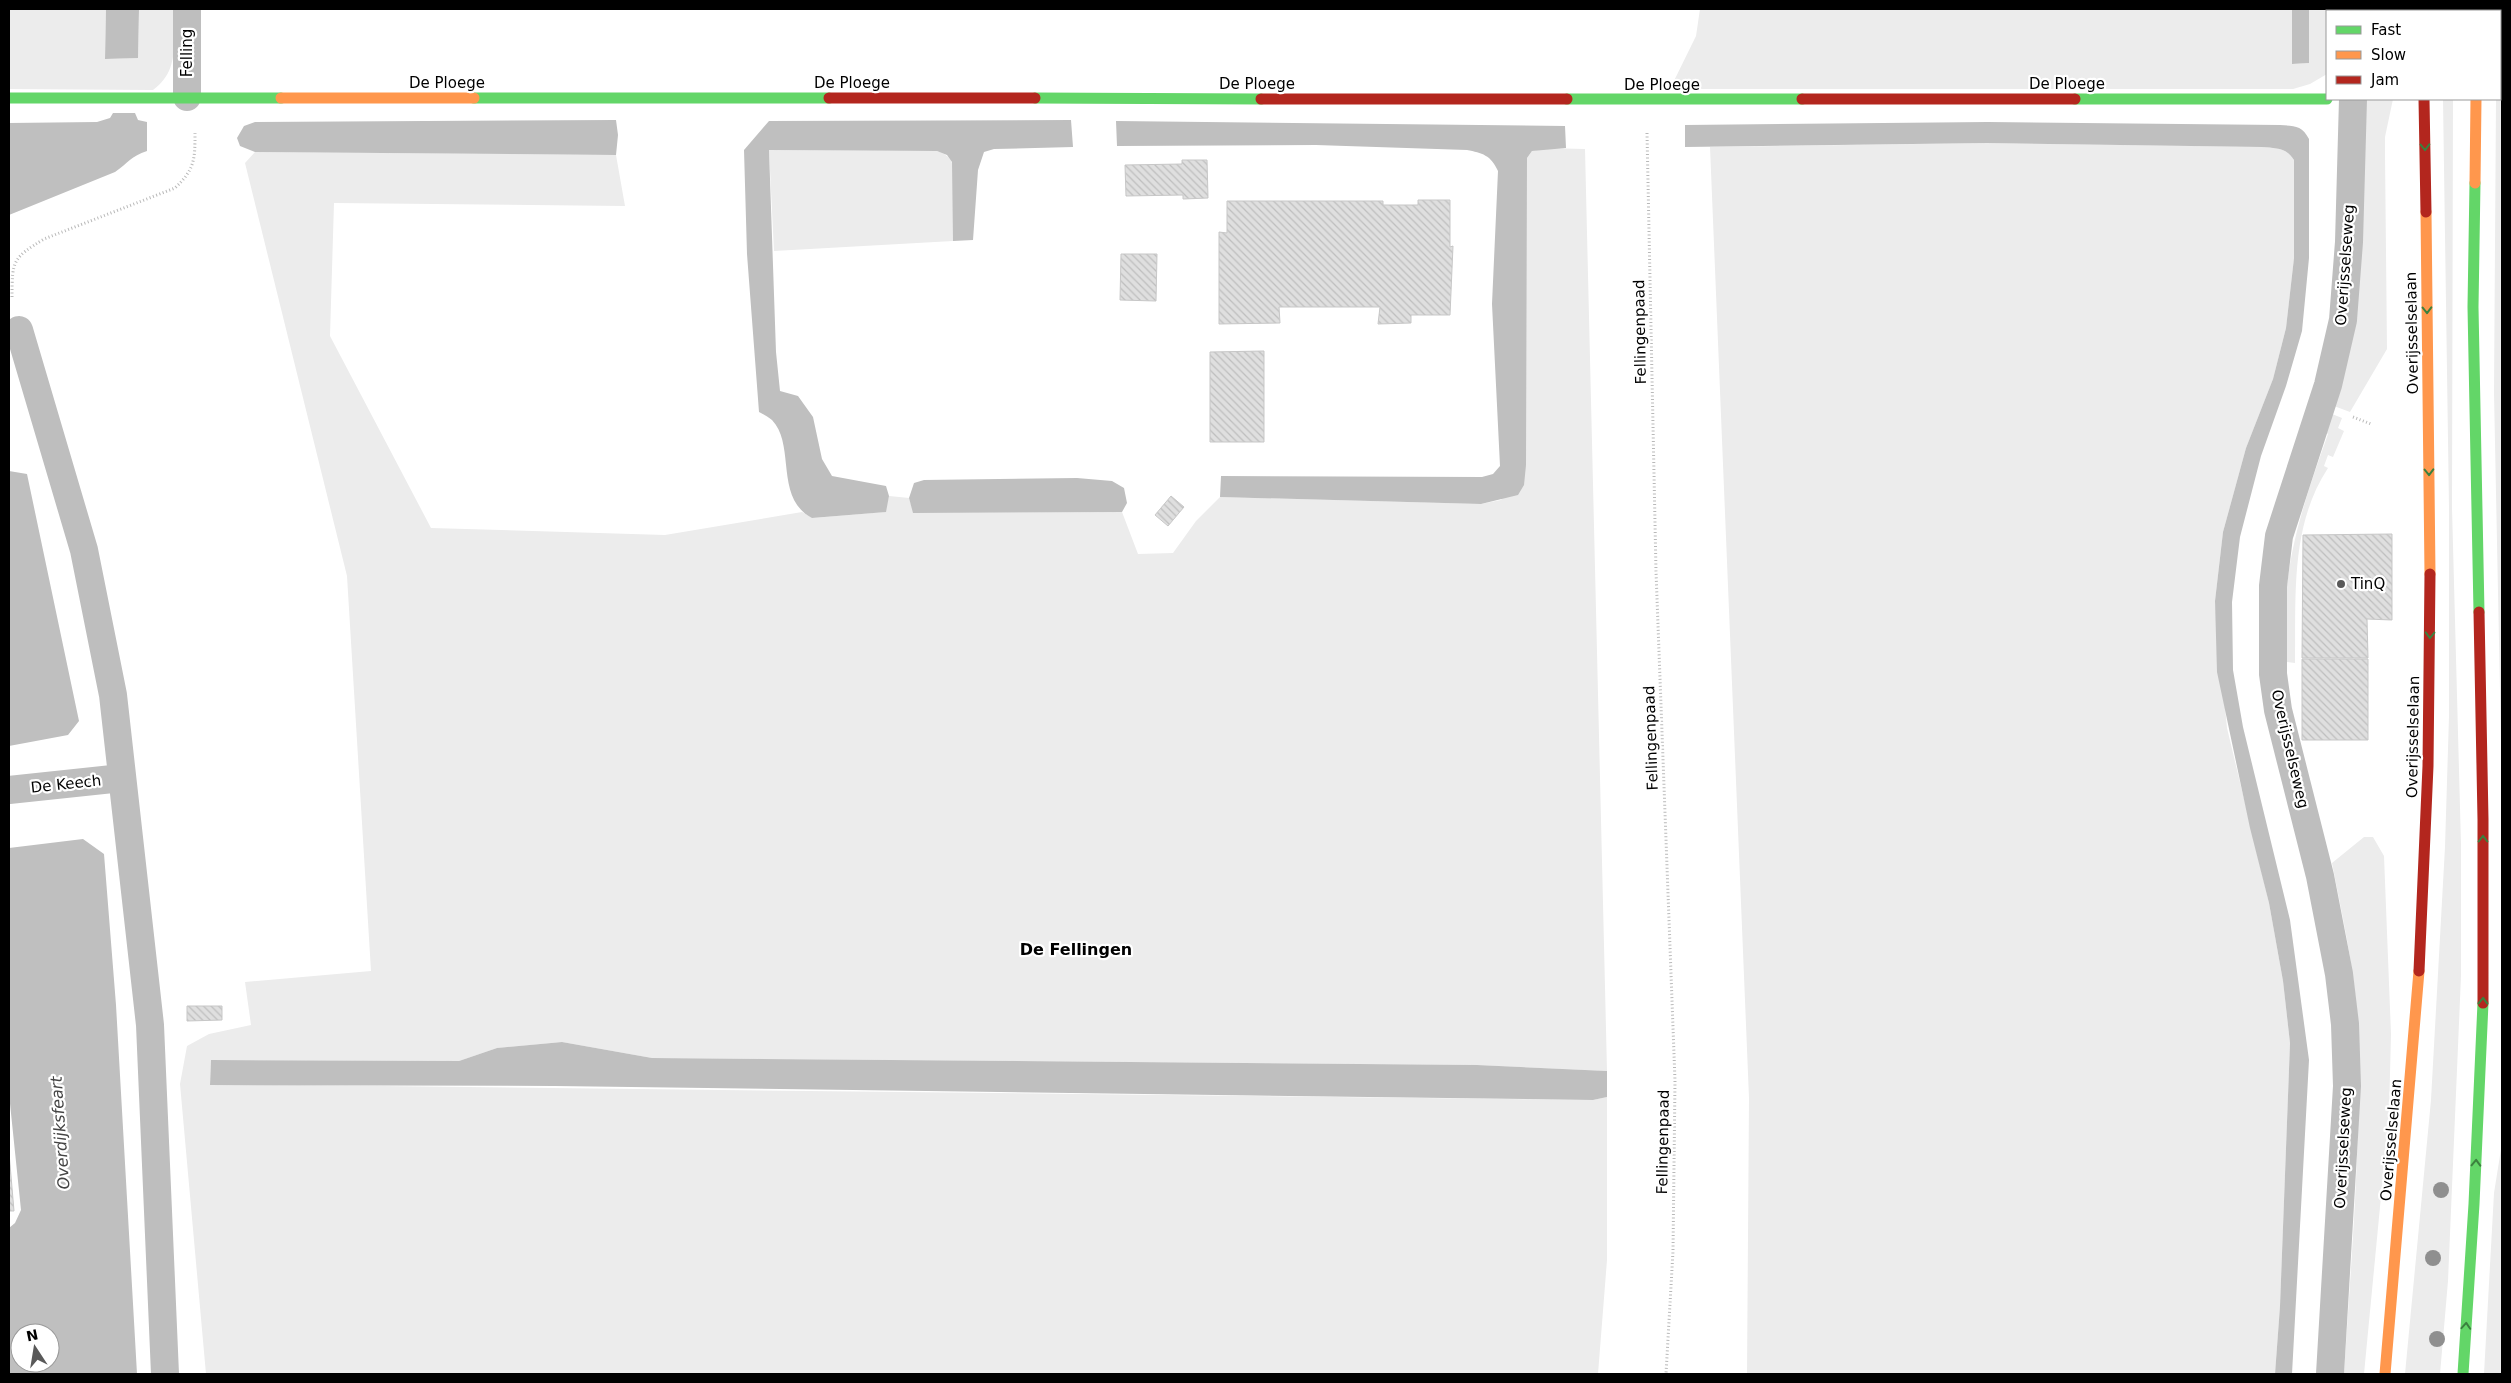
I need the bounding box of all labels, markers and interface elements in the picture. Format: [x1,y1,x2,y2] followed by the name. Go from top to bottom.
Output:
[2326,10,2501,100] legend
[2371,21,2401,39] text: Fast
[178,29,196,77] street label: Felling
[2371,46,2406,64] text: Slow
[2370,71,2399,89] text: Jam
[409,74,485,92] street label: De Ploege
[814,74,890,92] street label: De Ploege
[1219,75,1295,93] street label: De Ploege
[2029,75,2105,93] street label: De Ploege
[1624,76,1700,94] street label: De Ploege
[2420,144,2430,152] one-way arrow
[2332,204,2358,326] street label: Overijsselseweg
[2402,272,2422,394] street label: Overijsselselaan
[1630,279,1650,385] street label: Fellingenpaad
[2422,306,2432,314] one-way arrow
[2424,469,2434,477] one-way arrow
[2350,575,2385,593] place label: TinQ
[2335,578,2347,590] marker: TinQ
[2424,631,2435,639] one-way arrow
[2403,676,2423,798] street label: Overijsselselaan
[1640,685,1662,791] street label: Fellingenpaad
[2268,688,2312,810] street label: Overijsselseweg
[30,771,102,797] street label: De Keech
[2478,834,2488,842] one-way arrow
[1020,940,1132,959] district label: De Fellingen
[2477,997,2488,1005] one-way arrow
[47,1075,73,1190] water label: Overdijksfeart
[2377,1078,2405,1202] street label: Overijsselselaan
[2331,1087,2355,1209] street label: Overijsselseweg
[1653,1089,1673,1195] street label: Fellingenpaad
[2471,1159,2481,1167] one-way arrow
[2460,1321,2471,1329] one-way arrow
[10,1323,60,1373] north arrow
[25,1326,40,1344] text: N

